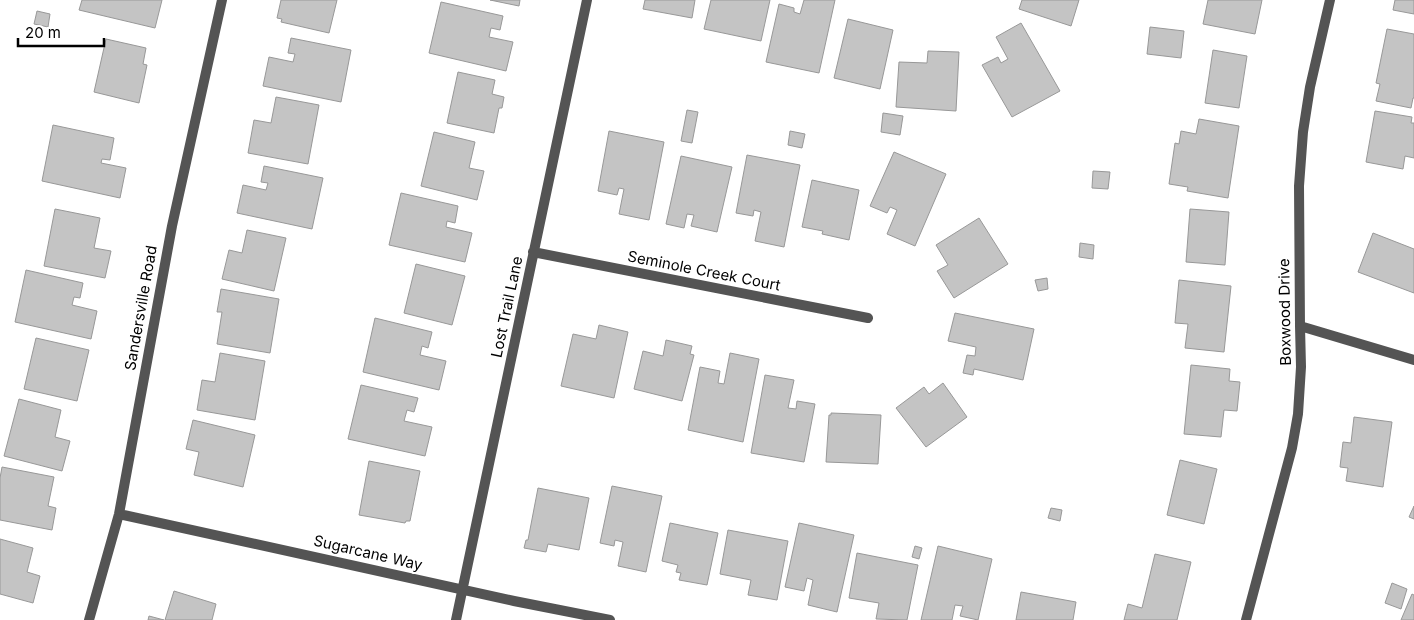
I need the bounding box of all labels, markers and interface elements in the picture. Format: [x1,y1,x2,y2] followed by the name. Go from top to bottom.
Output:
[18,15,104,47] scale bar
[25,23,61,42] text: 20 m
[120,244,161,372] street label: Sandersville Road
[626,246,782,295] street label: Seminole Creek Court
[486,254,527,359] street label: Lost Trail Lane
[1274,258,1295,366] street label: Boxwood Drive
[312,531,425,574] street label: Sugarcane Way

